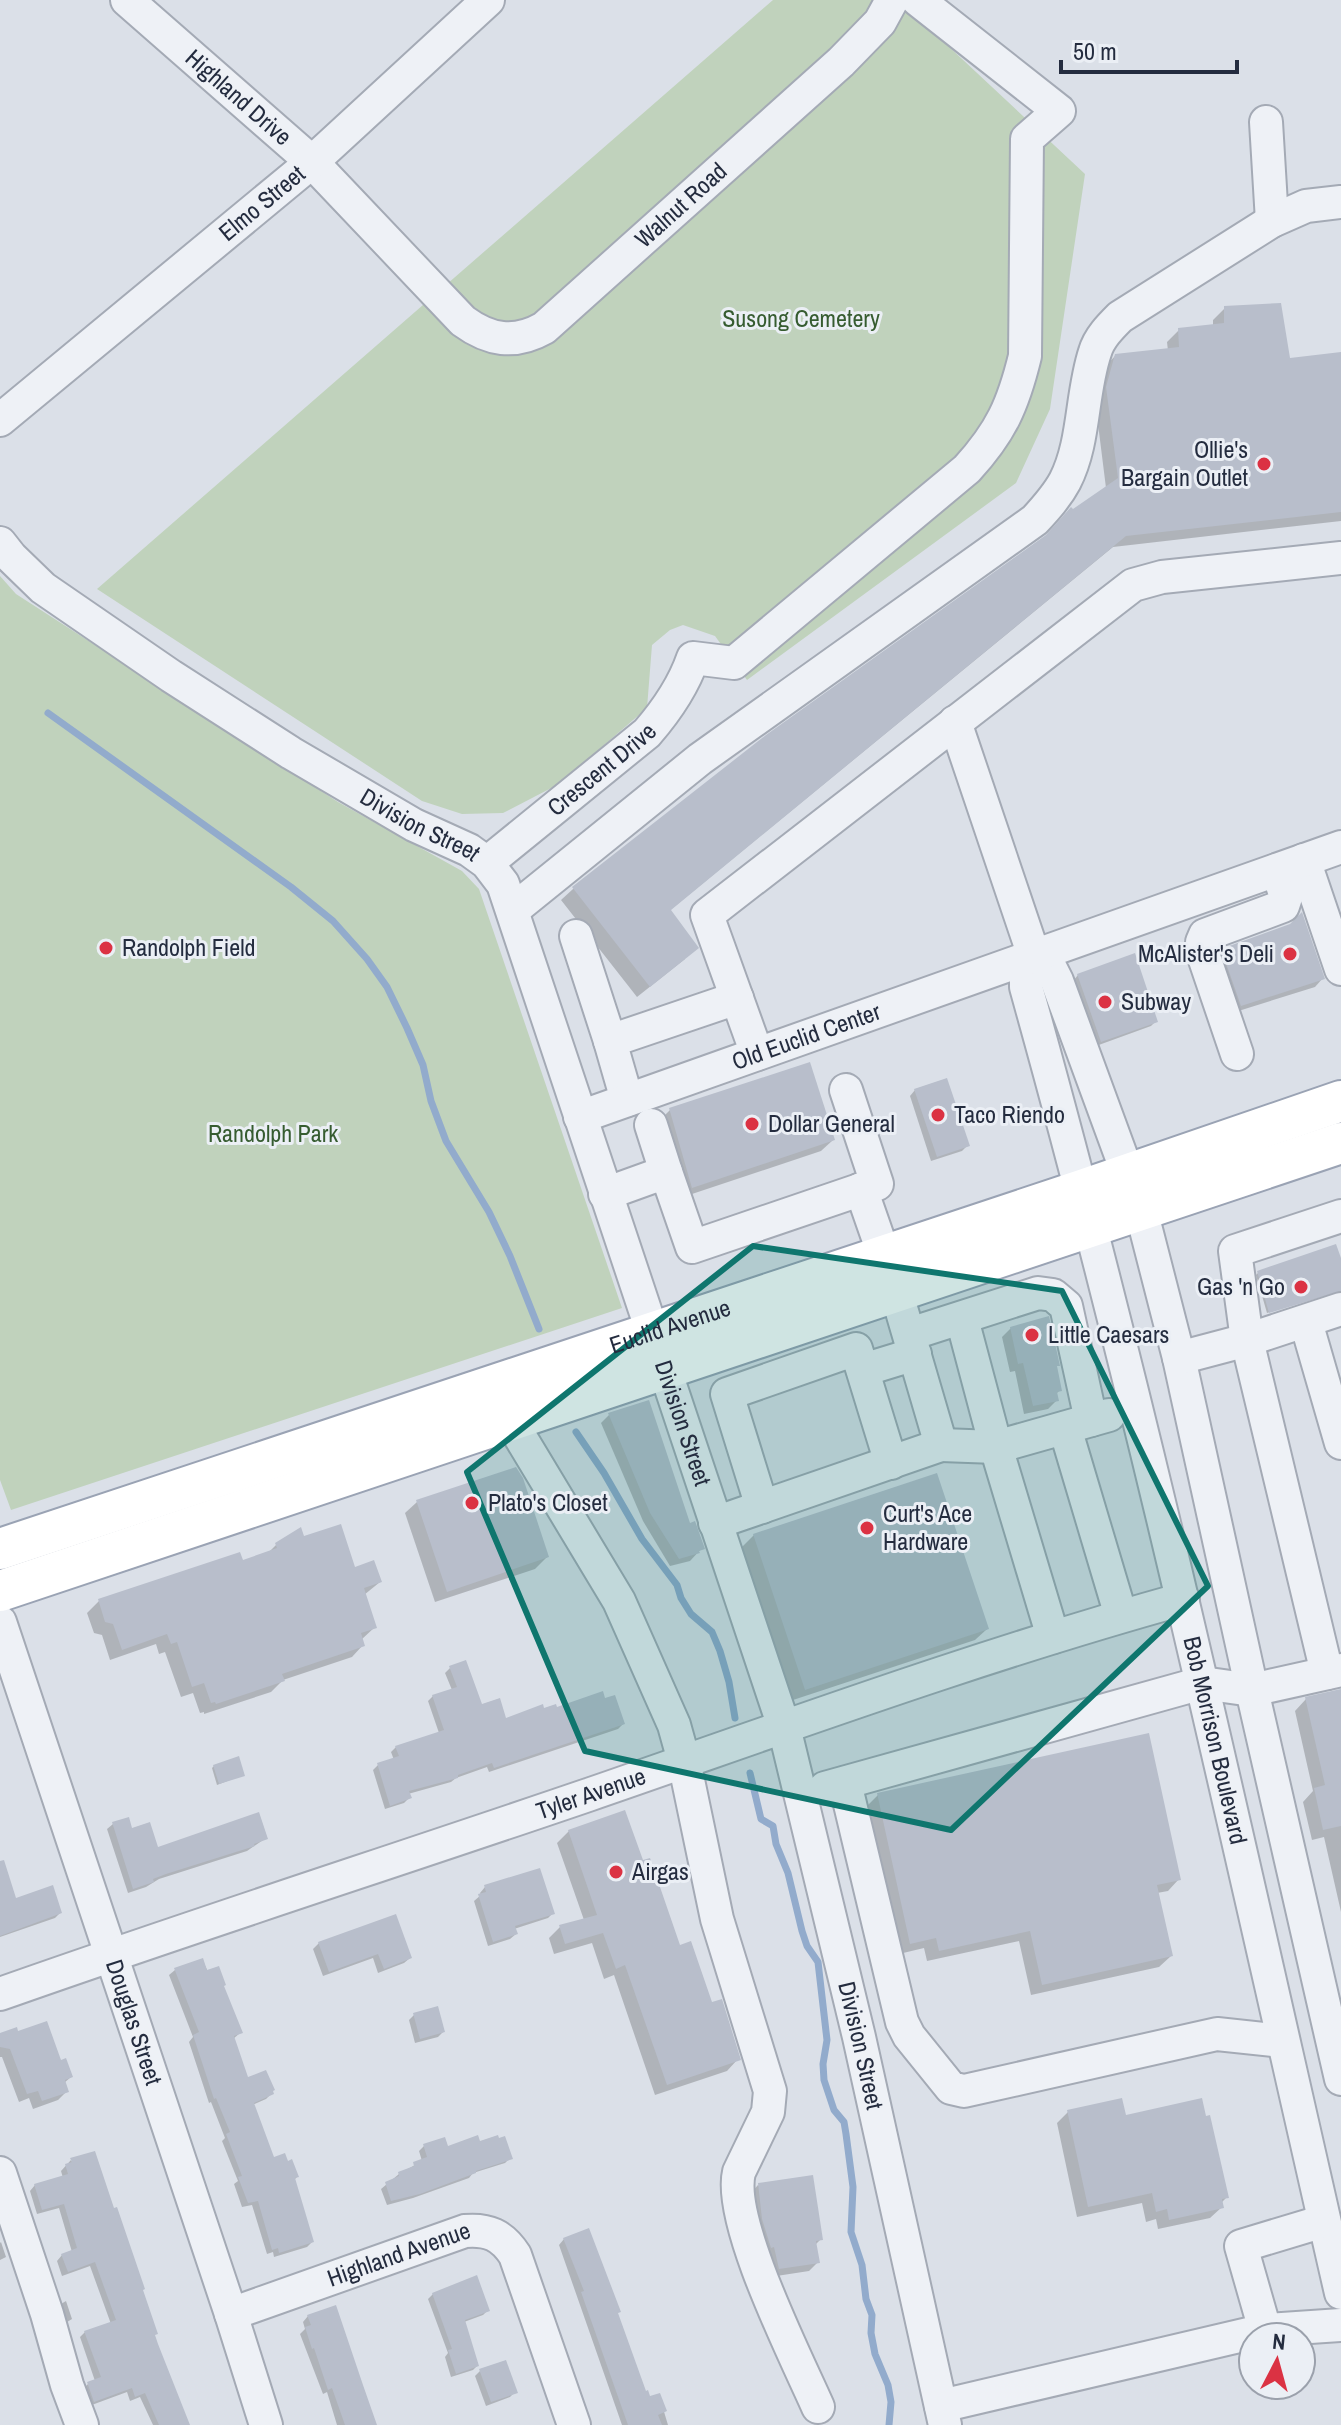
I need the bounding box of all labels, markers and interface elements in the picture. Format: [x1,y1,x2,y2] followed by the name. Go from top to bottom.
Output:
[1061,24,1237,74] scale bar
[1073,35,1117,67] text: 50 m
[179,41,299,152] street label: Highland Drive
[628,155,733,254] street label: Walnut Road
[212,157,312,248] street label: Elmo Street
[722,302,880,334] park label: Susong Cemetery
[1121,433,1249,493] place label: Ollie's Bargain Outlet
[1255,455,1273,473] marker: Ollie's Bargain Outlet
[540,716,663,823] street label: Crescent Drive
[355,780,487,868] street label: Division Street
[122,931,255,963] place label: Randolph Field
[1138,937,1274,969] place label: McAlister's Deli
[97,939,115,957] marker: Randolph Field
[1281,945,1299,963] marker: McAlister's Deli
[1121,985,1191,1017] place label: Subway
[1096,993,1114,1011] marker: Subway
[727,995,885,1077] street label: Old Euclid Center
[954,1098,1065,1130] place label: Taco Riendo
[929,1106,947,1124] marker: Taco Riendo
[768,1107,895,1139] place label: Dollar General
[743,1115,761,1133] marker: Dollar General
[208,1117,338,1149] park label: Randolph Park
[1197,1270,1285,1302] place label: Gas 'n Go
[1292,1278,1310,1296] marker: Gas 'n Go
[605,1291,734,1361] street label: Euclid Avenue
[1048,1318,1169,1350] place label: Little Caesars
[1023,1326,1041,1344] marker: Little Caesars
[648,1356,720,1490] street label: Division Street
[488,1486,608,1518] place label: Plato's Closet
[463,1494,481,1512] marker: Plato's Closet
[883,1497,972,1557] place label: Curt's Ace Hardware
[858,1519,876,1537] marker: Curt's Ace Hardware
[1176,1633,1255,1847] street label: Bob Morrison Boulevard
[532,1759,650,1826] street label: Tyler Avenue
[631,1855,689,1887] place label: Airgas
[607,1863,625,1881] marker: Airgas
[99,1955,171,2089] street label: Douglas Street
[831,1978,892,2113] street label: Division Street
[323,2213,474,2294] street label: Highland Avenue
[1237,2321,1317,2401] north arrow
[1271,2326,1287,2357] text: N

